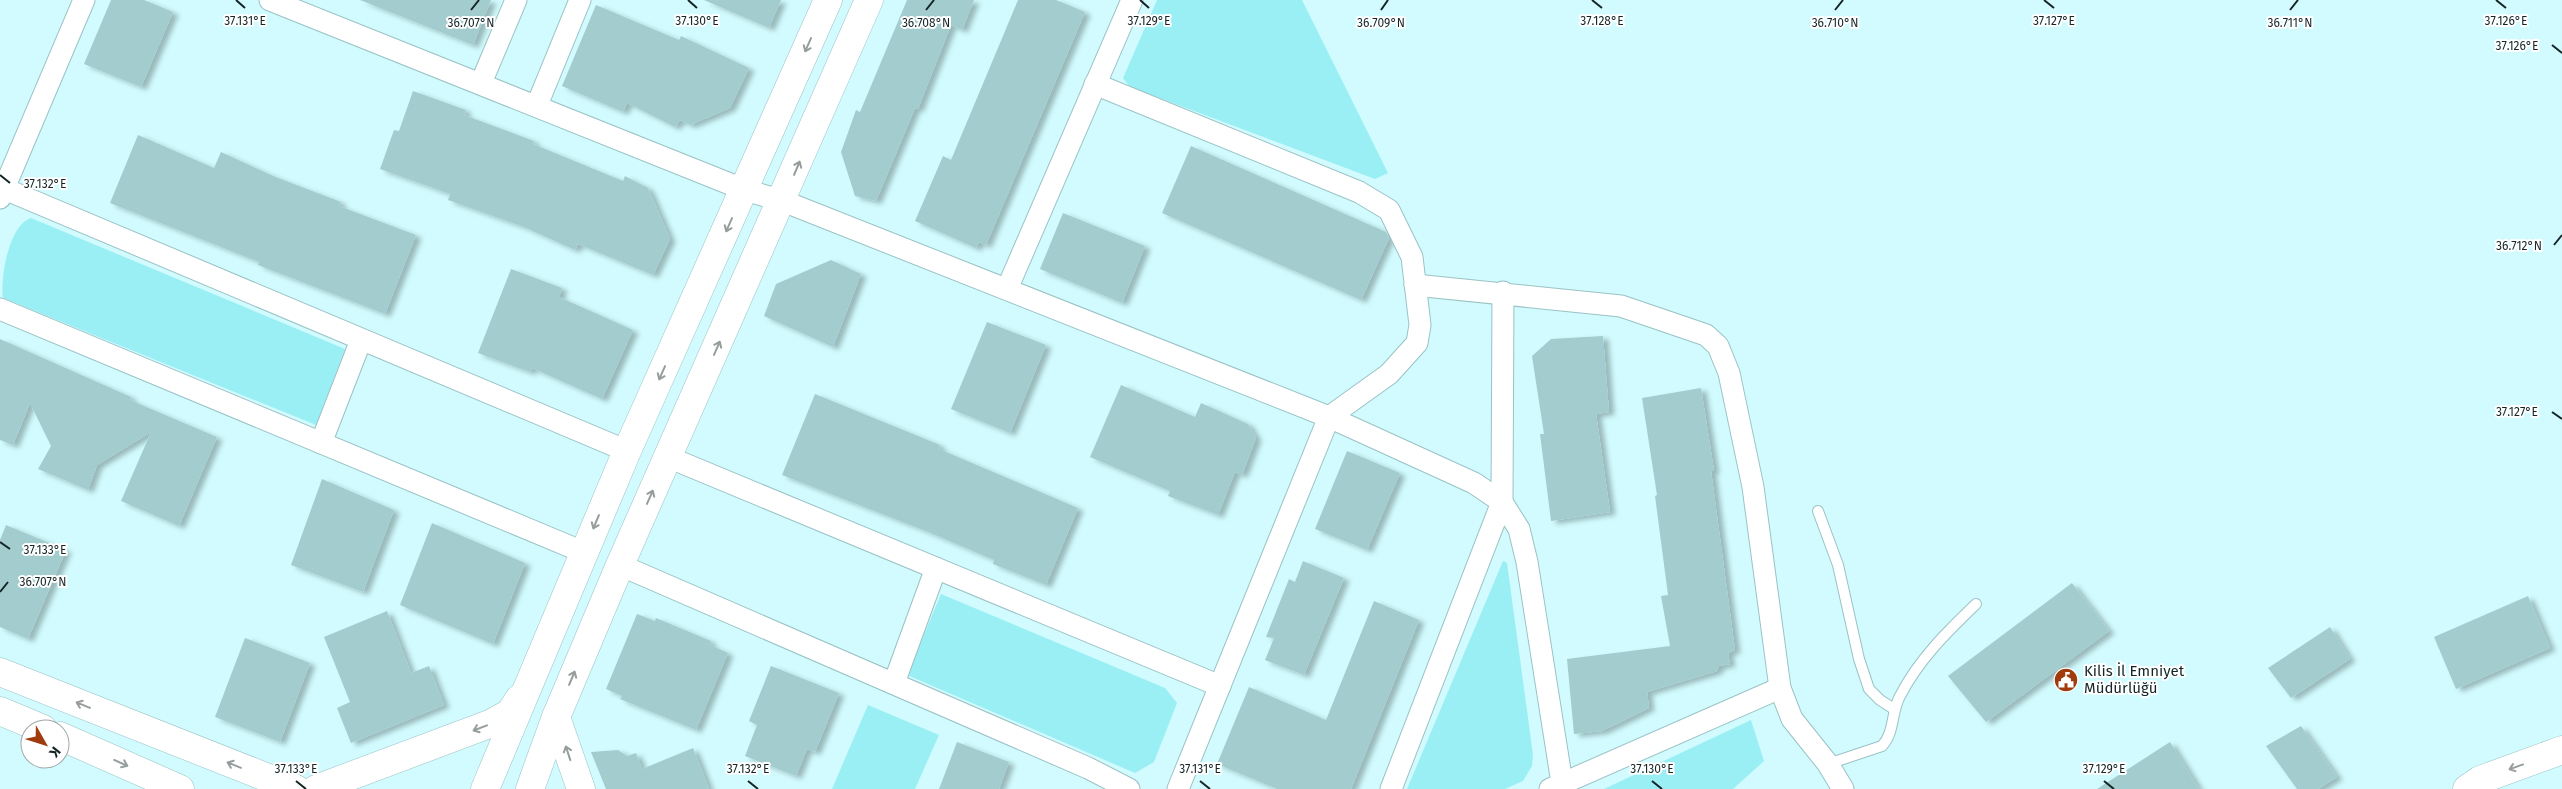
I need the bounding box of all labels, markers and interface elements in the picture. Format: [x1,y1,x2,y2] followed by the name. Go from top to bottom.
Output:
[224,14,266,28] text: 37.131°E
[675,14,719,28] text: 37.130°E
[1128,14,1170,28] text: 37.129°E
[1580,14,1624,28] text: 37.128°E
[2033,14,2075,28] text: 37.127°E
[2484,14,2528,28] text: 37.126°E
[448,16,494,30] text: 36.707°N
[902,16,950,30] text: 36.708°N
[1357,16,1405,30] text: 36.709°N
[1812,16,1858,30] text: 36.710°N
[2267,16,2313,30] text: 36.711°N
[803,37,813,52] one-way arrow
[2495,39,2539,53] text: 37.126°E
[792,161,802,176] one-way arrow
[24,177,66,191] text: 37.132°E
[724,217,733,232] one-way arrow
[2496,239,2542,253] text: 36.712°N
[712,341,722,356] one-way arrow
[656,366,666,381] one-way arrow
[2496,405,2538,419] text: 37.127°E
[646,490,656,505] one-way arrow
[591,514,601,529] one-way arrow
[24,543,66,557] text: 37.133°E
[20,575,66,589] text: 36.707°N
[2084,662,2185,697] place label: Kilis İl Emniyet Müdürlüğü
[2053,667,2079,693] public building icon: Kilis İl Emniyet Müdürlüğü
[568,671,578,686] one-way arrow
[76,700,91,709] one-way arrow
[20,719,70,769] north arrow
[473,723,488,733] one-way arrow
[45,743,64,762] text: K
[562,746,572,762] one-way arrow
[113,758,128,768] one-way arrow
[227,759,242,769] one-way arrow
[275,762,317,776] text: 37.133°E
[727,762,769,776] text: 37.132°E
[1179,762,1221,776] text: 37.131°E
[1630,762,1674,776] text: 37.130°E
[2083,762,2125,776] text: 37.129°E
[2509,763,2524,772] one-way arrow

